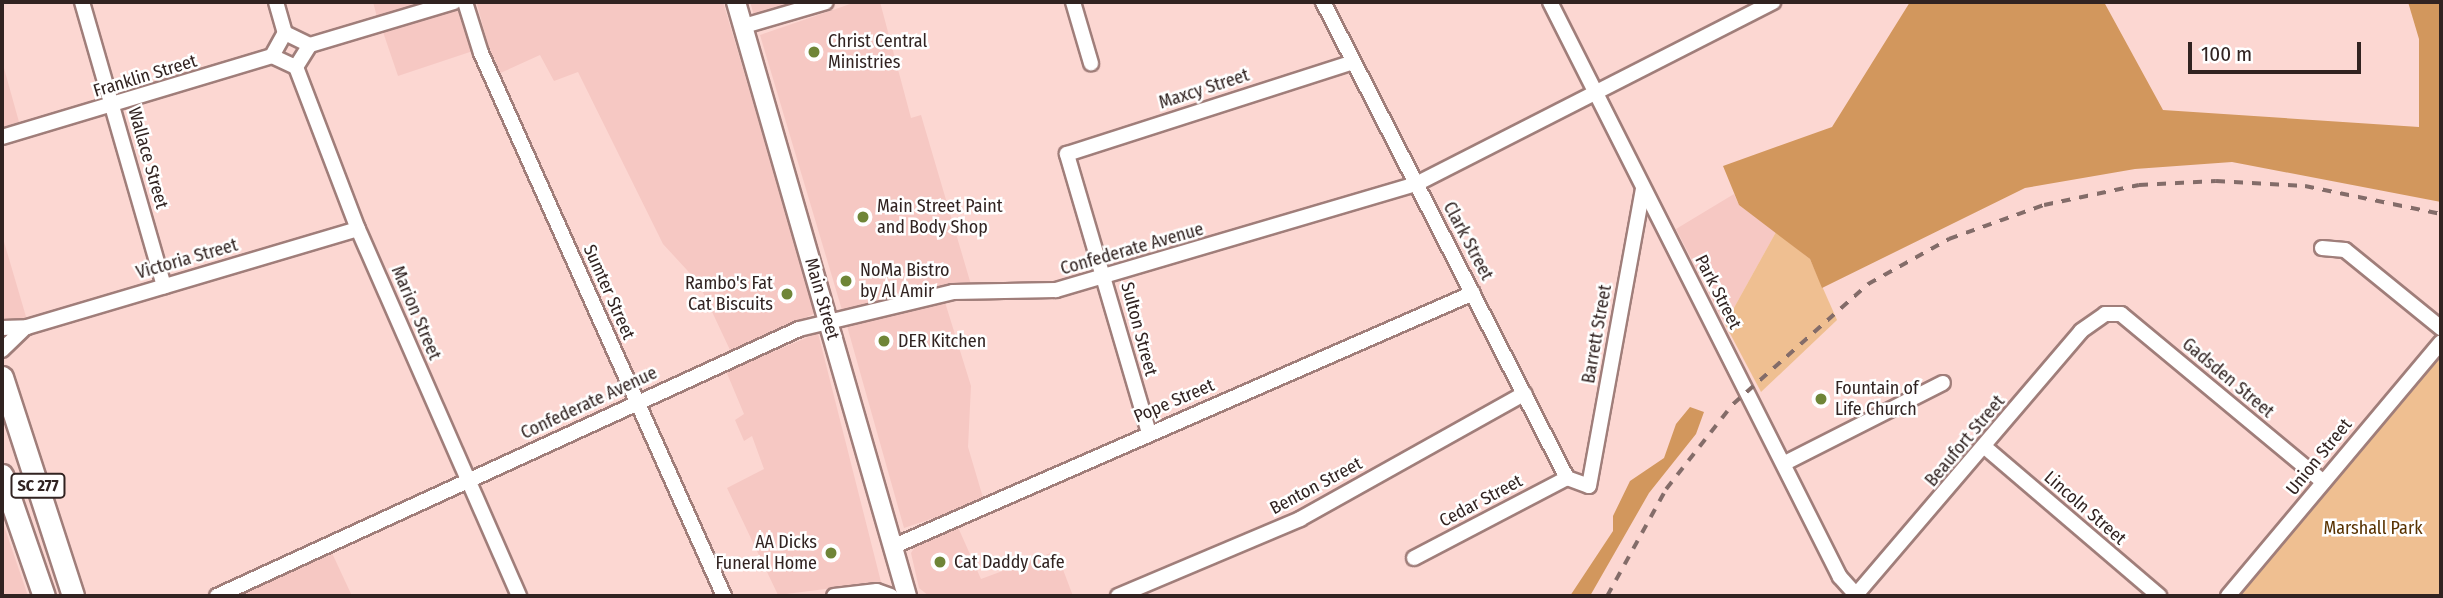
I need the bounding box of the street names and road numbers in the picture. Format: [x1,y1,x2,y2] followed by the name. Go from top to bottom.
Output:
[91,50,199,102] street label: Franklin Street
[1156,64,1252,114] street label: Maxcy Street
[123,105,173,211] street label: Wallace Street
[1438,198,1498,284] street label: Clark Street
[1058,218,1206,280] street label: Confederate Avenue
[134,234,240,284] street label: Victoria Street
[578,241,640,343] street label: Sumter Street
[1690,251,1746,333] street label: Park Street
[800,256,844,342] street label: Main Street
[387,263,445,363] street label: Marion Street
[1116,280,1162,378] street label: Sulton Street
[1578,283,1616,385] street label: Barrett Street
[2178,333,2278,423] street label: Gadsden Street
[517,362,661,444] street label: Confederate Avenue
[1131,374,1217,428] street label: Pope Street
[1921,391,2009,491] street label: Beaufort Street
[2282,414,2356,500] street label: Union Street
[1266,453,1366,519] street label: Benton Street
[2040,467,2130,549] street label: Lincoln Street
[1436,470,1526,532] street label: Cedar Street
[10,474,66,499] road number: SC 277

